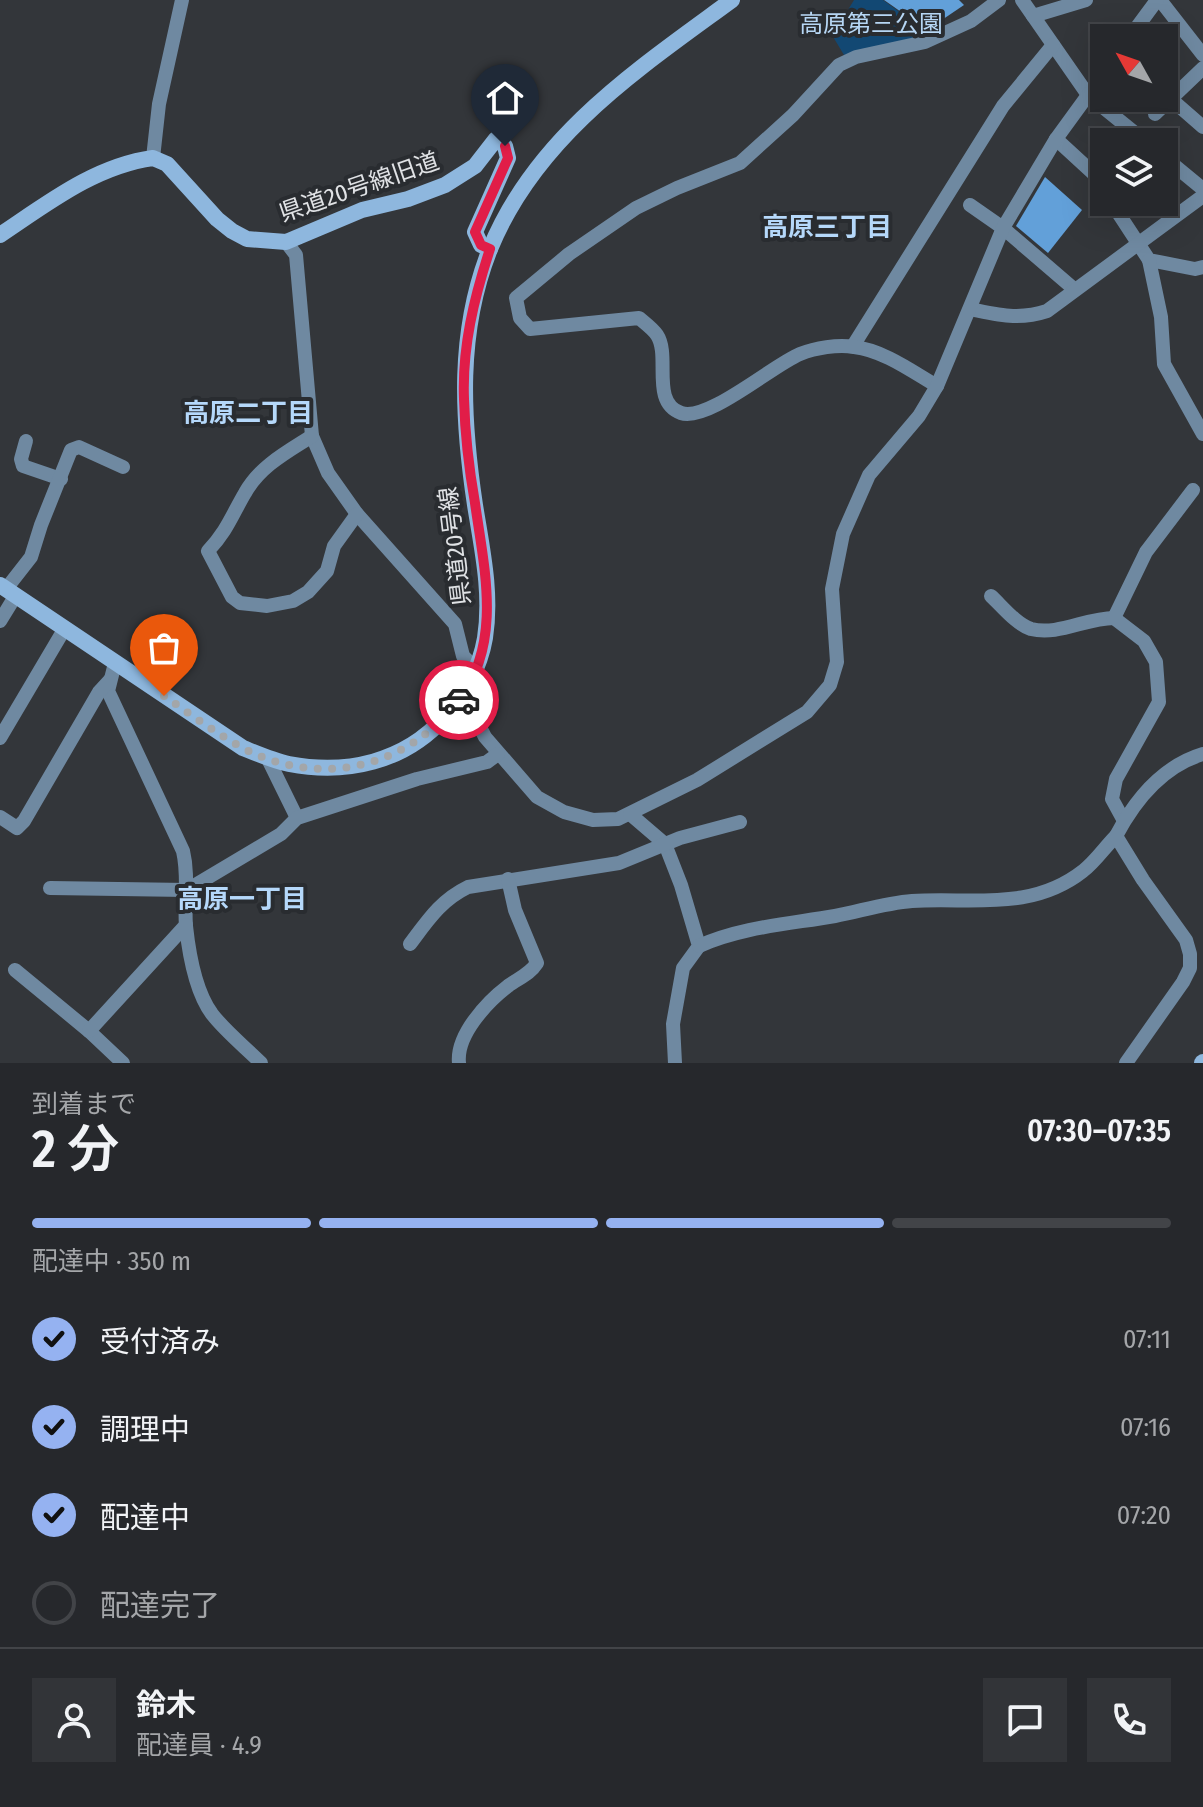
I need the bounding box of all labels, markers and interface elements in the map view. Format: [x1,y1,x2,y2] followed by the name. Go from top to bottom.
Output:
[799,10,943,38] park label: 高原第三公園
[1090,24,1178,112] north arrow
[1090,24,1178,216] map controls
[471,64,539,146] pin
[483,76,527,120] icon: home
[1090,128,1178,216] button: layers
[275,147,443,227] street label: 県道20号線旧道
[762,212,892,243] district label: 高原三丁目
[183,398,313,429] district label: 高原二丁目
[434,485,476,607] street label: 県道20号線
[130,614,198,696] pin
[142,626,186,670] icon: bag
[419,660,499,740] courier
[437,678,481,722] icon: car
[177,884,307,915] district label: 高原一丁目
[32,1089,136,1120] text: 到着まで
[1027,1113,1171,1149] text: 07:30–07:35
[32,1118,119,1181] text: 2 分
[32,1246,191,1277] text: 配達中 · 350 m
[32,1317,76,1361] icon: check
[100,1324,220,1360] text: 受付済み
[1123,1324,1171,1355] text: 07:11
[32,1405,76,1449] icon: check
[100,1412,190,1448] text: 調理中
[1120,1412,1171,1443] text: 07:16
[32,1493,76,1537] icon: check
[100,1500,190,1536] text: 配達中
[1117,1500,1171,1531] text: 07:20
[100,1588,220,1624] text: 配達完了
[32,1678,116,1762] button: person
[983,1678,1067,1762] button: chat
[1087,1678,1171,1762] button: phone
[136,1687,196,1723] text: 鈴木
[136,1730,262,1761] text: 配達員 · 4.9

